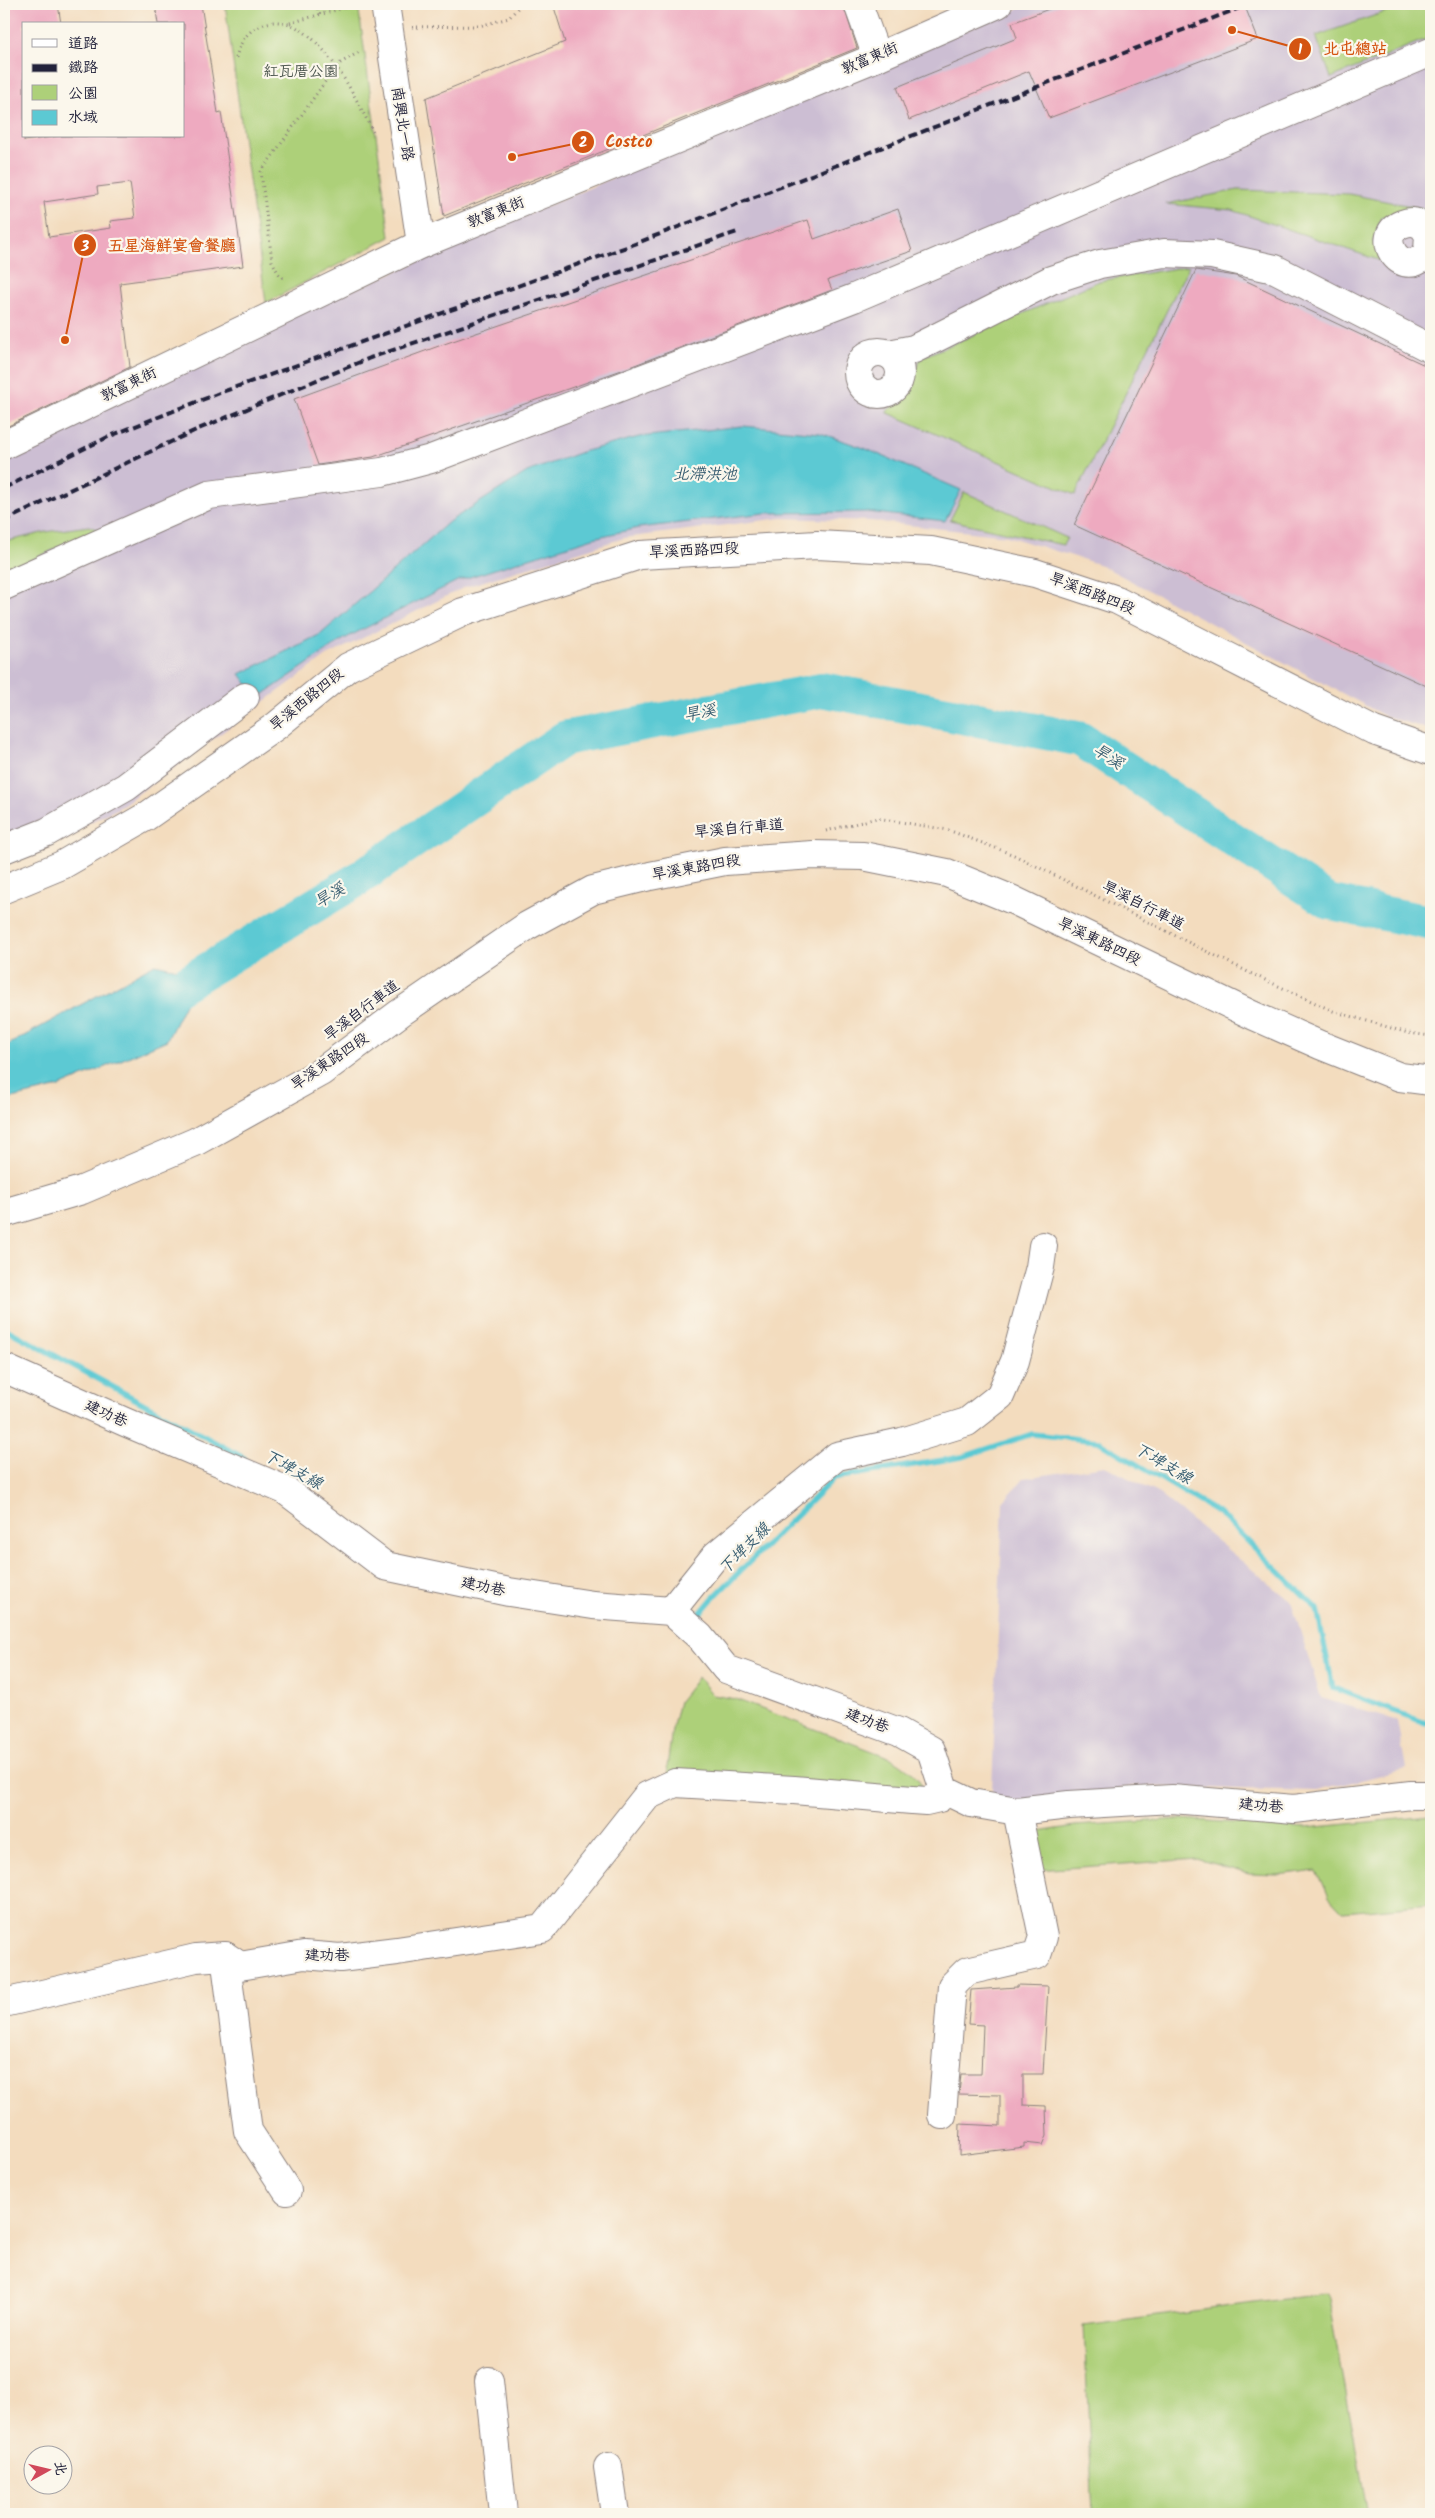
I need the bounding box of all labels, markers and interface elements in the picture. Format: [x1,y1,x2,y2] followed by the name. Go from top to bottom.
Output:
[22,22,185,138] legend
[68,32,98,56] text: 道路
[1288,33,1397,64] callout: 北屯總站
[838,36,902,82] street label: 敦富東街
[1323,37,1387,62] text: 北屯總站
[1298,38,1303,62] text: 1
[68,56,98,80] text: 鐵路
[263,60,339,84] park label: 紅瓦厝公園
[68,82,98,106] text: 公園
[384,85,420,163] street label: 南興北一路
[68,106,98,130] text: 水域
[571,126,663,157] callout: Costco
[606,130,652,155] text: Costco
[579,131,588,155] text: 2
[464,191,528,235] street label: 敦富東街
[73,230,246,261] callout: 五星海鮮宴會餐廳
[108,234,236,259] text: 五星海鮮宴會餐廳
[80,235,89,259] text: 3
[97,361,161,409] street label: 敦富東街
[673,462,738,487] water label: 北滯洪池
[648,537,740,565] street label: 旱溪西路四段
[1046,567,1138,621] street label: 旱溪西路四段
[264,662,350,738] street label: 旱溪西路四段
[682,698,719,728] water label: 旱溪
[1088,738,1129,777] water label: 旱溪
[693,813,785,845] street label: 旱溪自行車道
[650,848,742,888] street label: 旱溪東路四段
[1097,875,1189,937] street label: 旱溪自行車道
[310,877,351,915] water label: 旱溪
[1053,911,1145,973] street label: 旱溪東路四段
[319,974,405,1048] street label: 旱溪自行車道
[286,1027,374,1097] street label: 旱溪東路四段
[81,1394,131,1434] street label: 建功巷
[1129,1437,1198,1492] water label: 下埤支線
[259,1444,328,1497] water label: 下埤支線
[714,1517,777,1580] water label: 下埤支線
[458,1571,508,1603] street label: 建功巷
[842,1702,892,1740] street label: 建功巷
[1238,1792,1284,1820] street label: 建功巷
[304,1944,350,1968] street label: 建功巷
[22,2446,72,2496] north arrow
[48,2460,72,2477] text: 北

